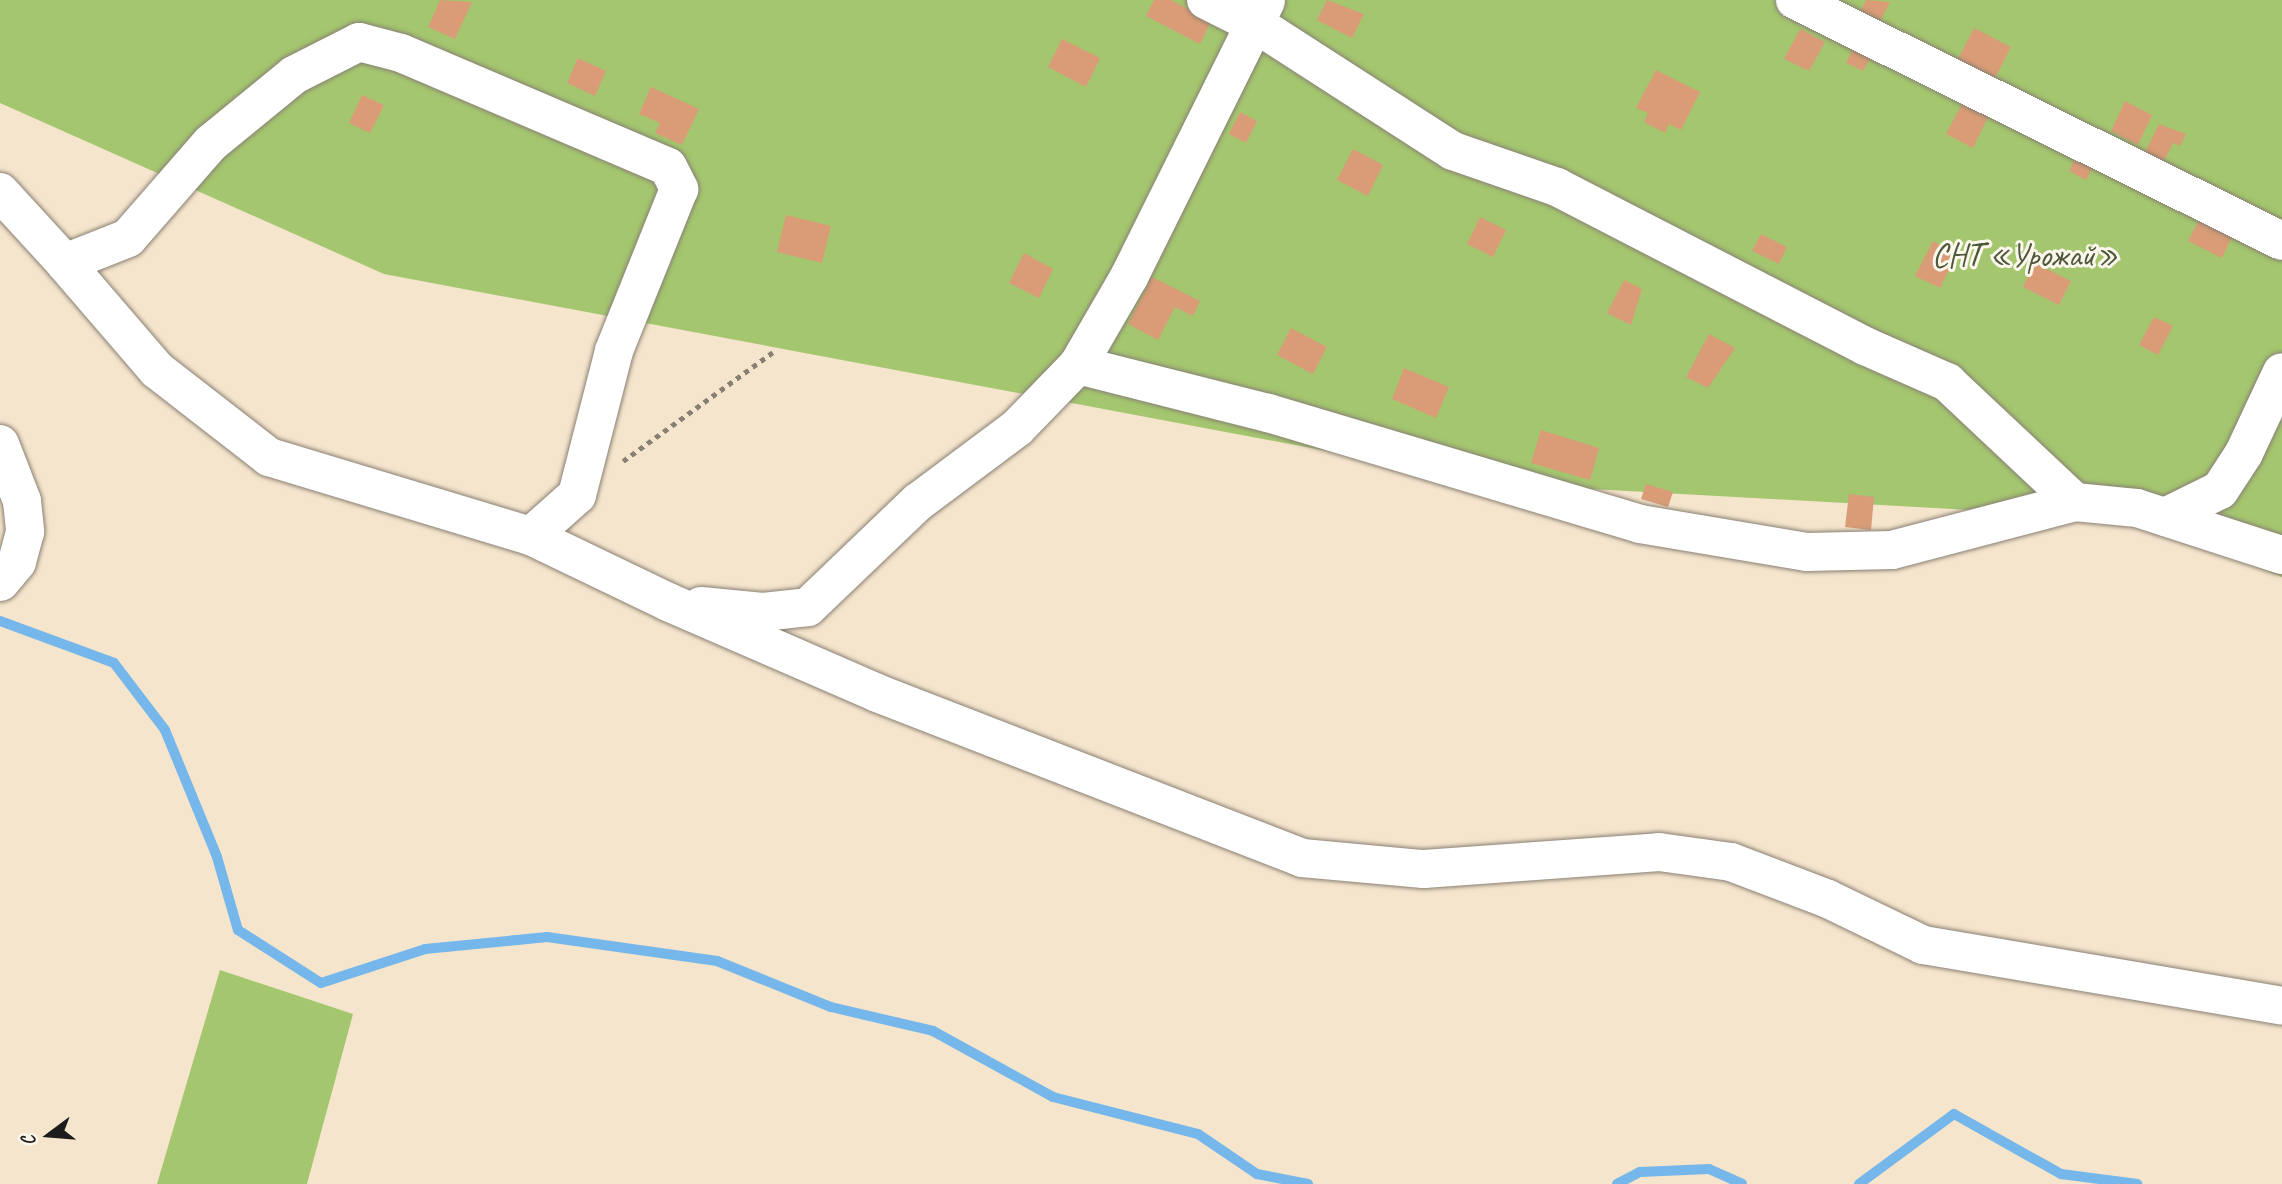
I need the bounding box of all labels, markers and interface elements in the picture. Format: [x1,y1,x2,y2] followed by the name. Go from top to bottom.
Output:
[1932,236,2118,276] park label: СНТ «Урожай»
[14,1100,84,1170] north arrow
[16,1133,42,1149] text: С

